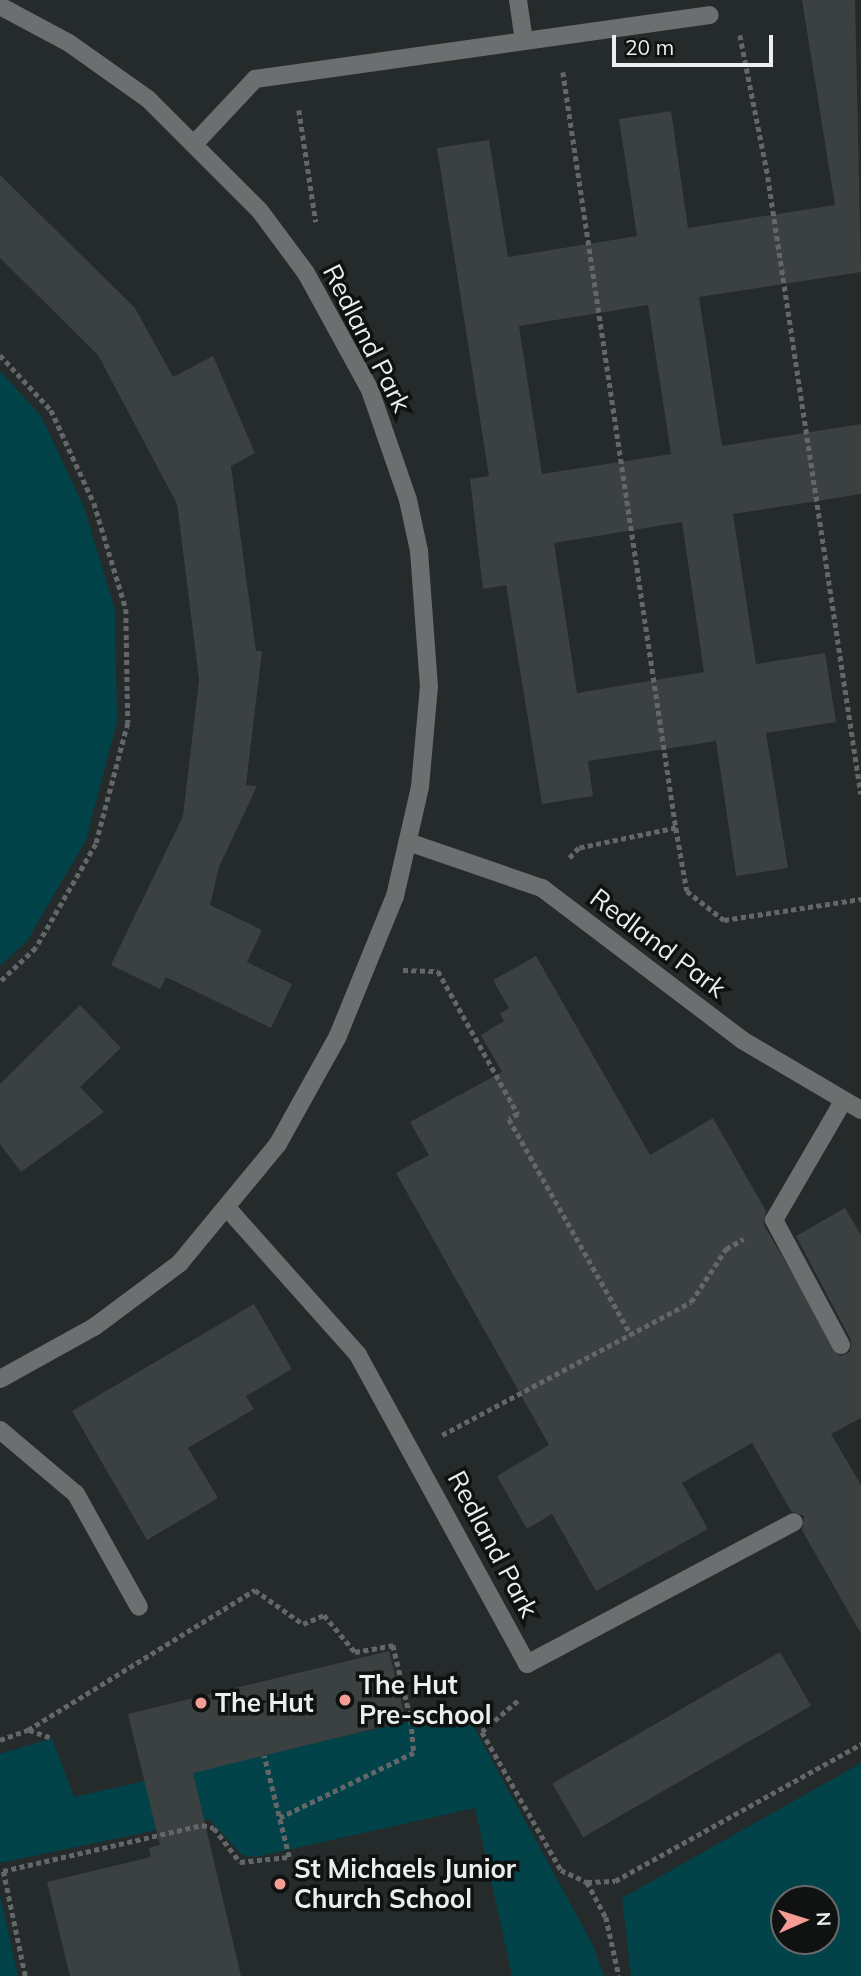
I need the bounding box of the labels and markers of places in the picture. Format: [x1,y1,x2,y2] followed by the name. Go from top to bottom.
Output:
[359,1669,492,1730] place label: The Hut Pre-school
[215,1687,314,1719] place label: The Hut
[337,1692,353,1708] marker: The Hut Pre-school
[193,1695,209,1711] marker: The Hut
[294,1853,516,1914] place label: St Michaels Junior Church School
[272,1876,288,1892] marker: St Michaels Junior Church School

